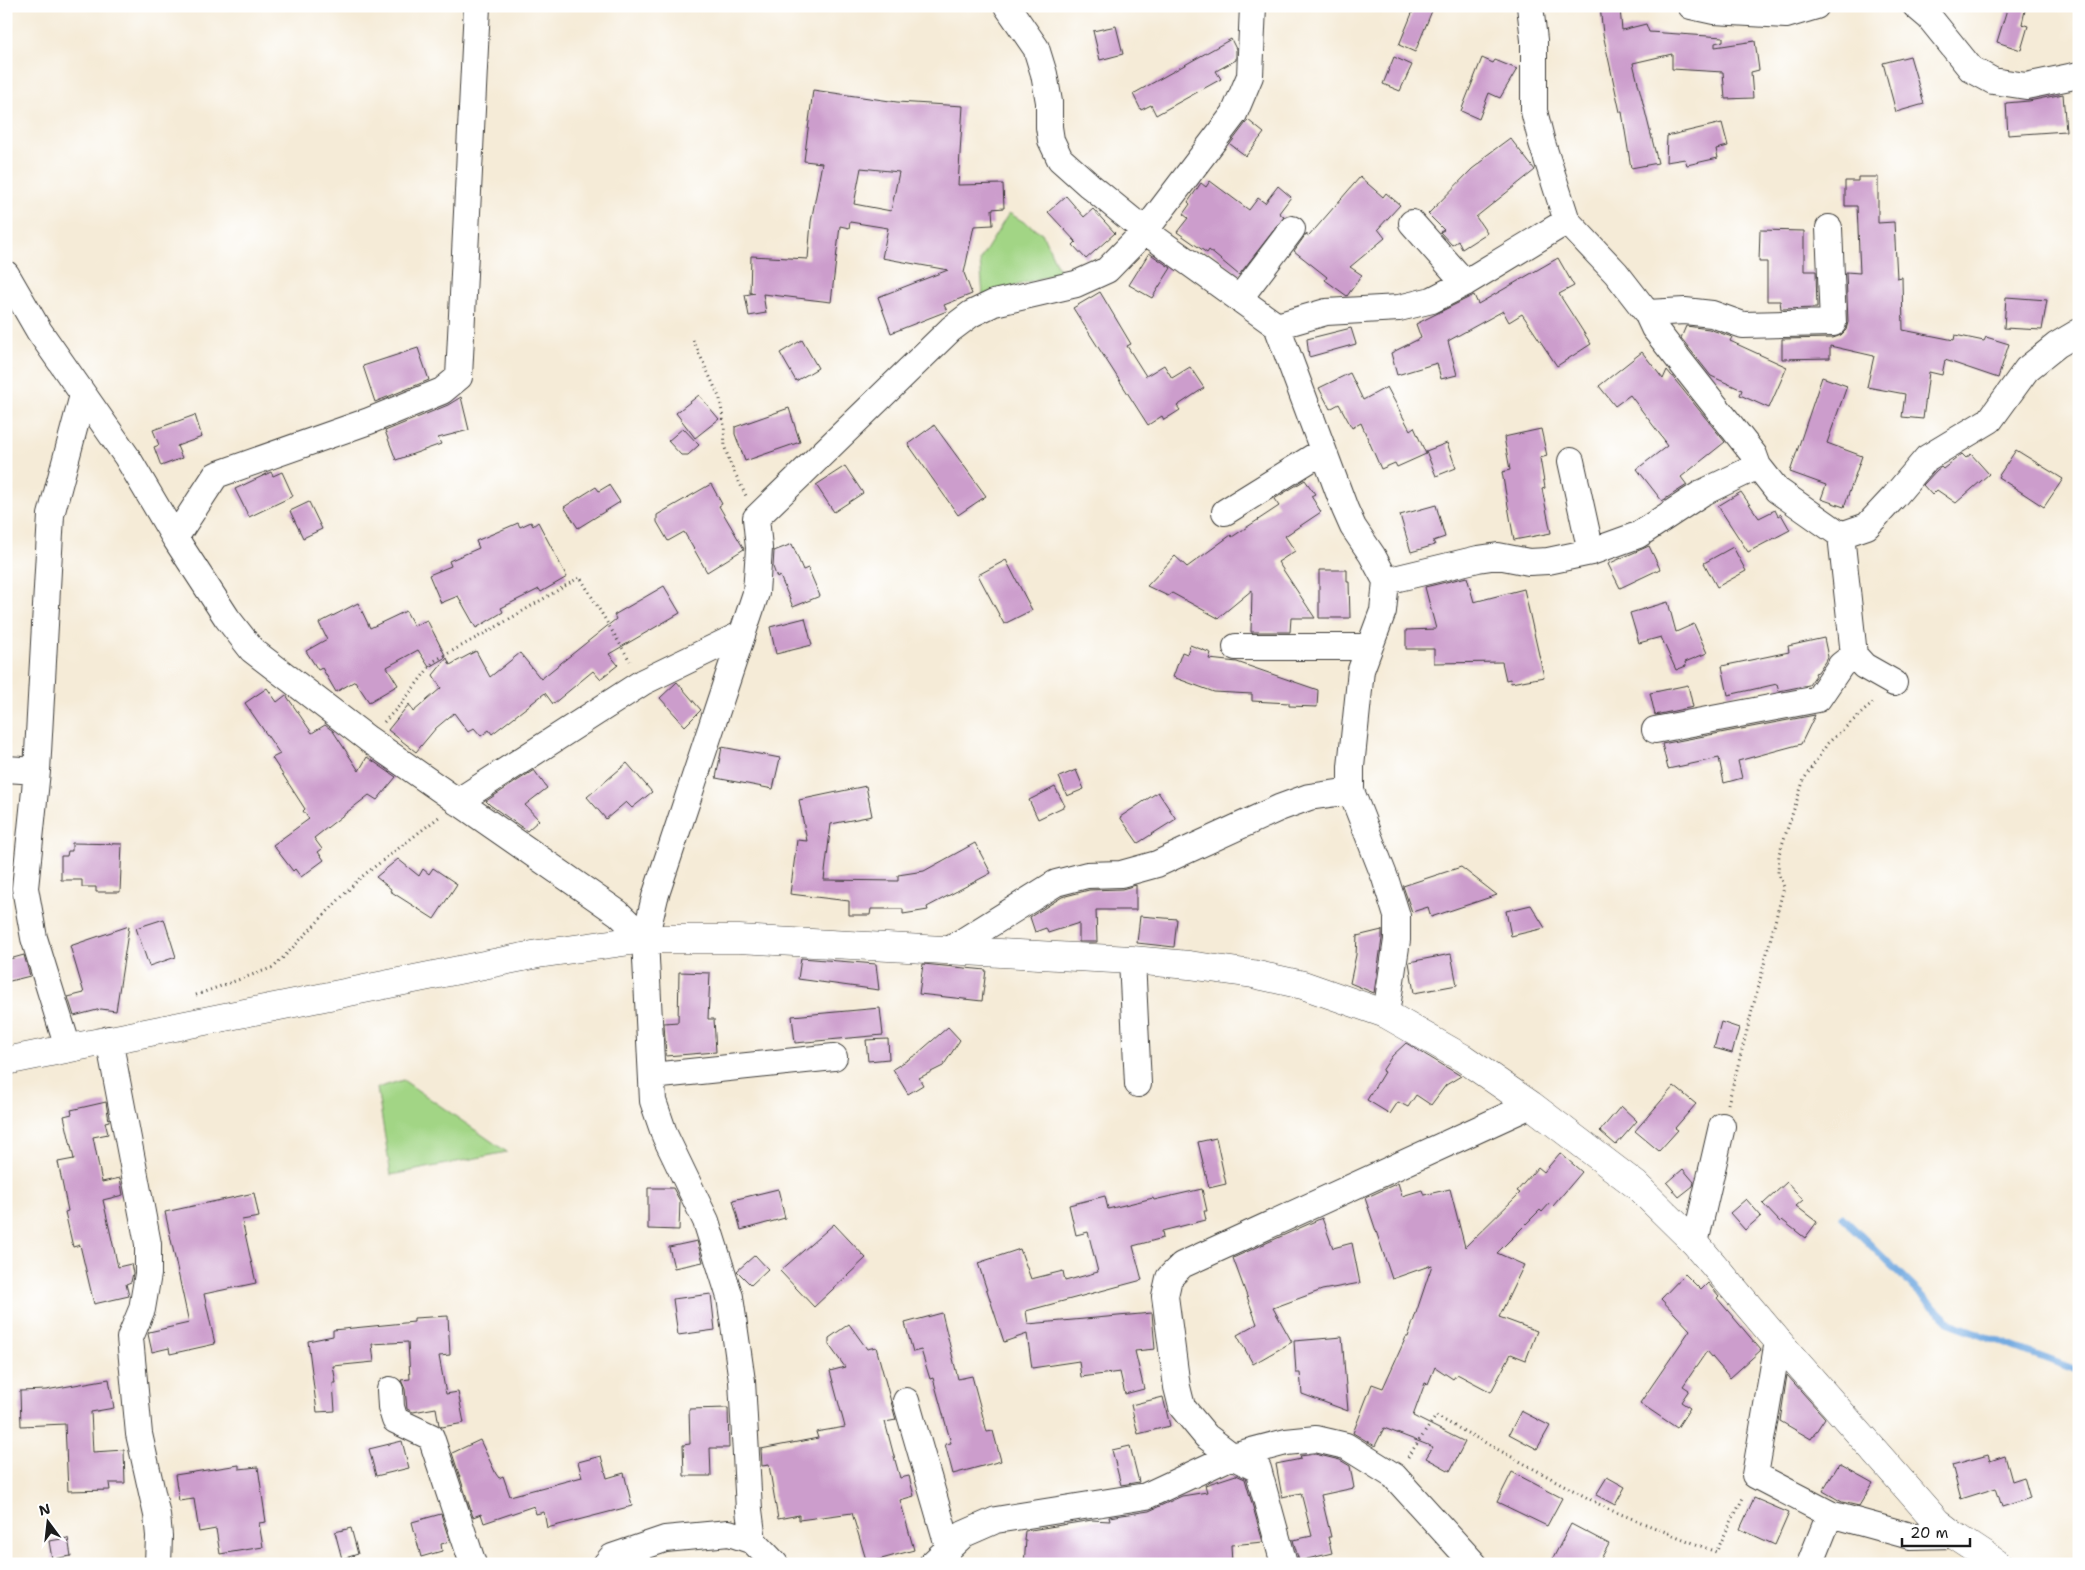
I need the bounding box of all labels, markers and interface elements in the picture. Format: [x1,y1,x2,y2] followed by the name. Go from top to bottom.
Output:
[22,1498,72,1548] north arrow
[37,1499,52,1520] text: N
[1902,1515,1970,1547] scale bar
[1910,1523,1949,1543] text: 20 m

